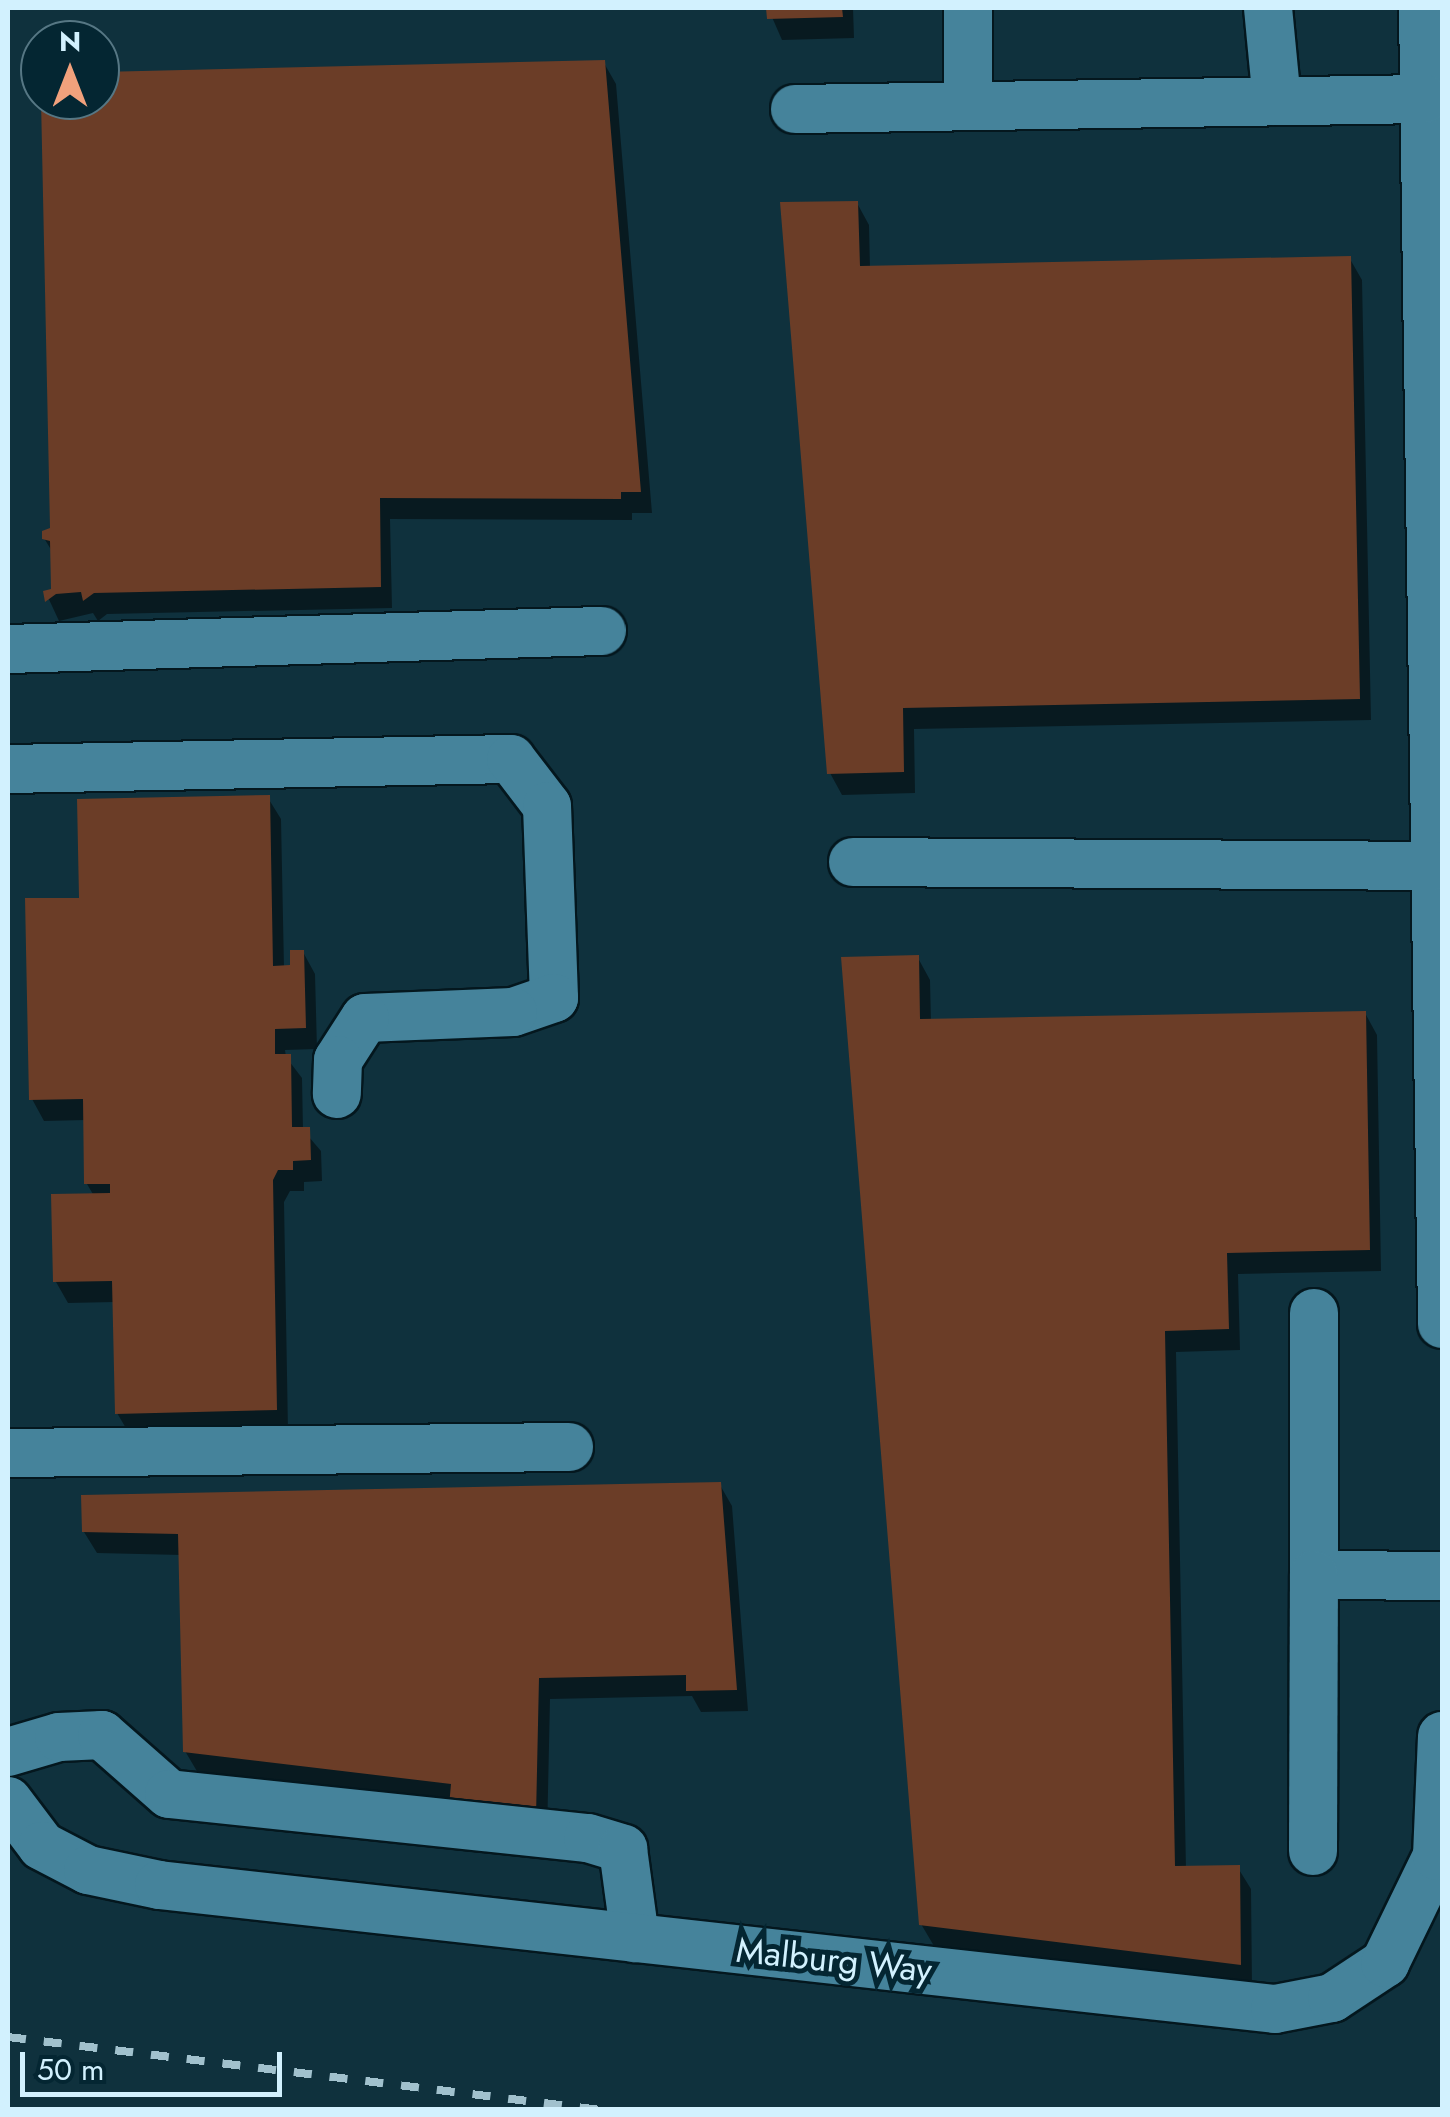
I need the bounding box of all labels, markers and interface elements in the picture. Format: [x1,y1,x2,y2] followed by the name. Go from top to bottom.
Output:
[20,20,120,120] north arrow
[59,21,81,62] text: N
[734,1929,934,1991] street label: Malburg Way
[25,2032,288,2094] scale bar
[37,2048,104,2091] text: 50 m

